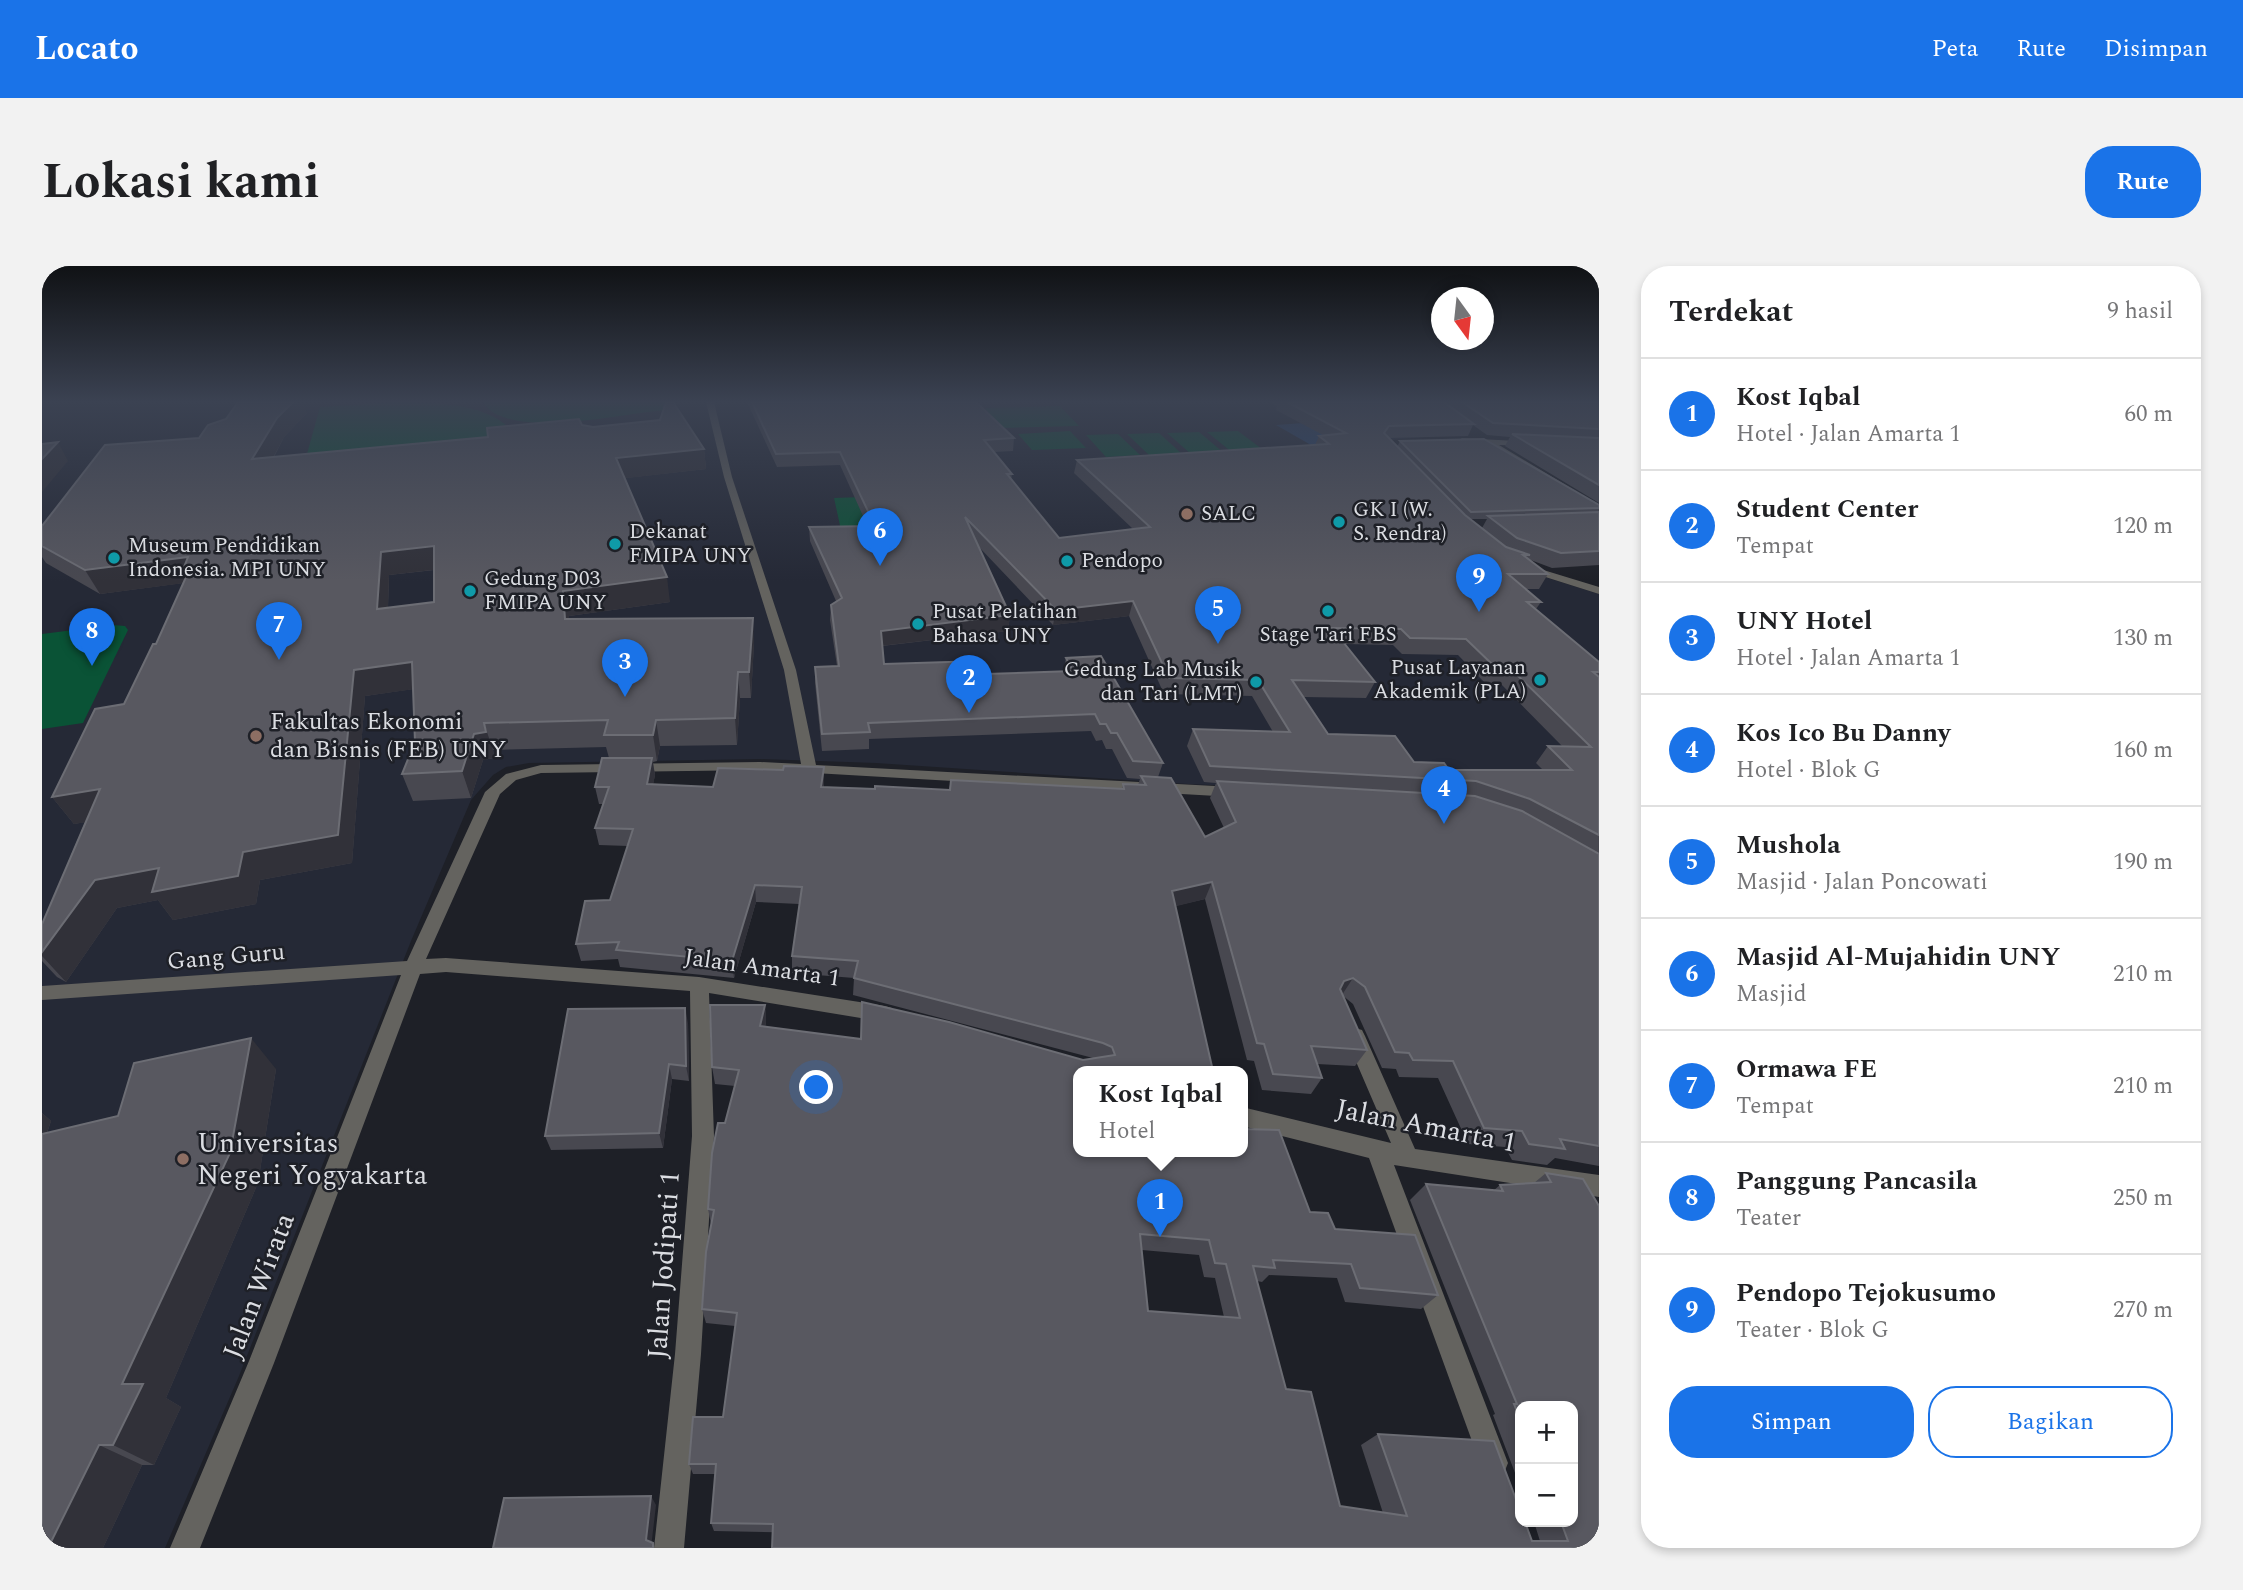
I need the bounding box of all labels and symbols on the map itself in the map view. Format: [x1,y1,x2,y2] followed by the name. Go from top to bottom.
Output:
[1431,287,1494,350] north arrow
[1353,494,1447,550] place label: GK I (W. S. Rendra)
[1201,498,1256,530] place label: SALC
[1179,506,1195,522] marker: SALC
[857,508,903,566] pin: 6
[1331,514,1347,530] marker: GK I (W. S. Rendra)
[629,516,752,572] place label: Dekanat FMIPA UNY
[128,530,326,586] place label: Museum Pendidikan Indonesia. MPI UNY
[607,536,623,552] marker: Dekanat FMIPA UNY
[1081,545,1163,577] place label: Pendopo
[106,550,122,566] marker: Museum Pendidikan Indonesia. MPI UNY
[1059,553,1075,569] marker: Pendopo
[1456,554,1502,612] pin: 9
[484,563,607,619] place label: Gedung D03 FMIPA UNY
[462,583,478,599] marker: Gedung D03 FMIPA UNY
[1195,586,1241,644] pin: 5
[932,596,1077,652] place label: Pusat Pelatihan Bahasa UNY
[256,602,302,660] pin: 7
[1320,603,1336,619] marker: Stage Tari FBS
[69,608,115,666] pin: 8
[910,616,926,632] marker: Pusat Pelatihan Bahasa UNY
[1259,619,1397,651] place label: Stage Tari FBS
[602,639,648,697] pin: 3
[1373,652,1526,708] place label: Pusat Layanan Akademik (PLA)
[1064,654,1242,710] place label: Gedung Lab Musik dan Tari (LMT)
[946,655,992,713] pin: 2
[1532,672,1548,688] marker: Pusat Layanan Akademik (PLA)
[1248,674,1264,690] marker: Gedung Lab Musik dan Tari (LMT)
[270,704,507,768] place label: Fakultas Ekonomi dan Bisnis (FEB) UNY
[248,728,264,744] marker: Fakultas Ekonomi dan Bisnis (FEB) UNY
[1421,766,1467,824] pin: 4
[166,934,286,980] street label: Gang Guru
[682,939,842,997] street label: Jalan Amarta 1
[799,1070,833,1104] your location
[1332,1087,1520,1165] street label: Jalan Amarta 1
[197,1122,428,1197] place label: Universitas Negeri Yogyakarta
[175,1151,191,1167] marker: Universitas Negeri Yogyakarta
[636,1170,692,1360] street label: Jalan Jodipati 1
[1137,1179,1183,1237] pin: 1
[211,1206,307,1365] street label: Jalan Wirata

